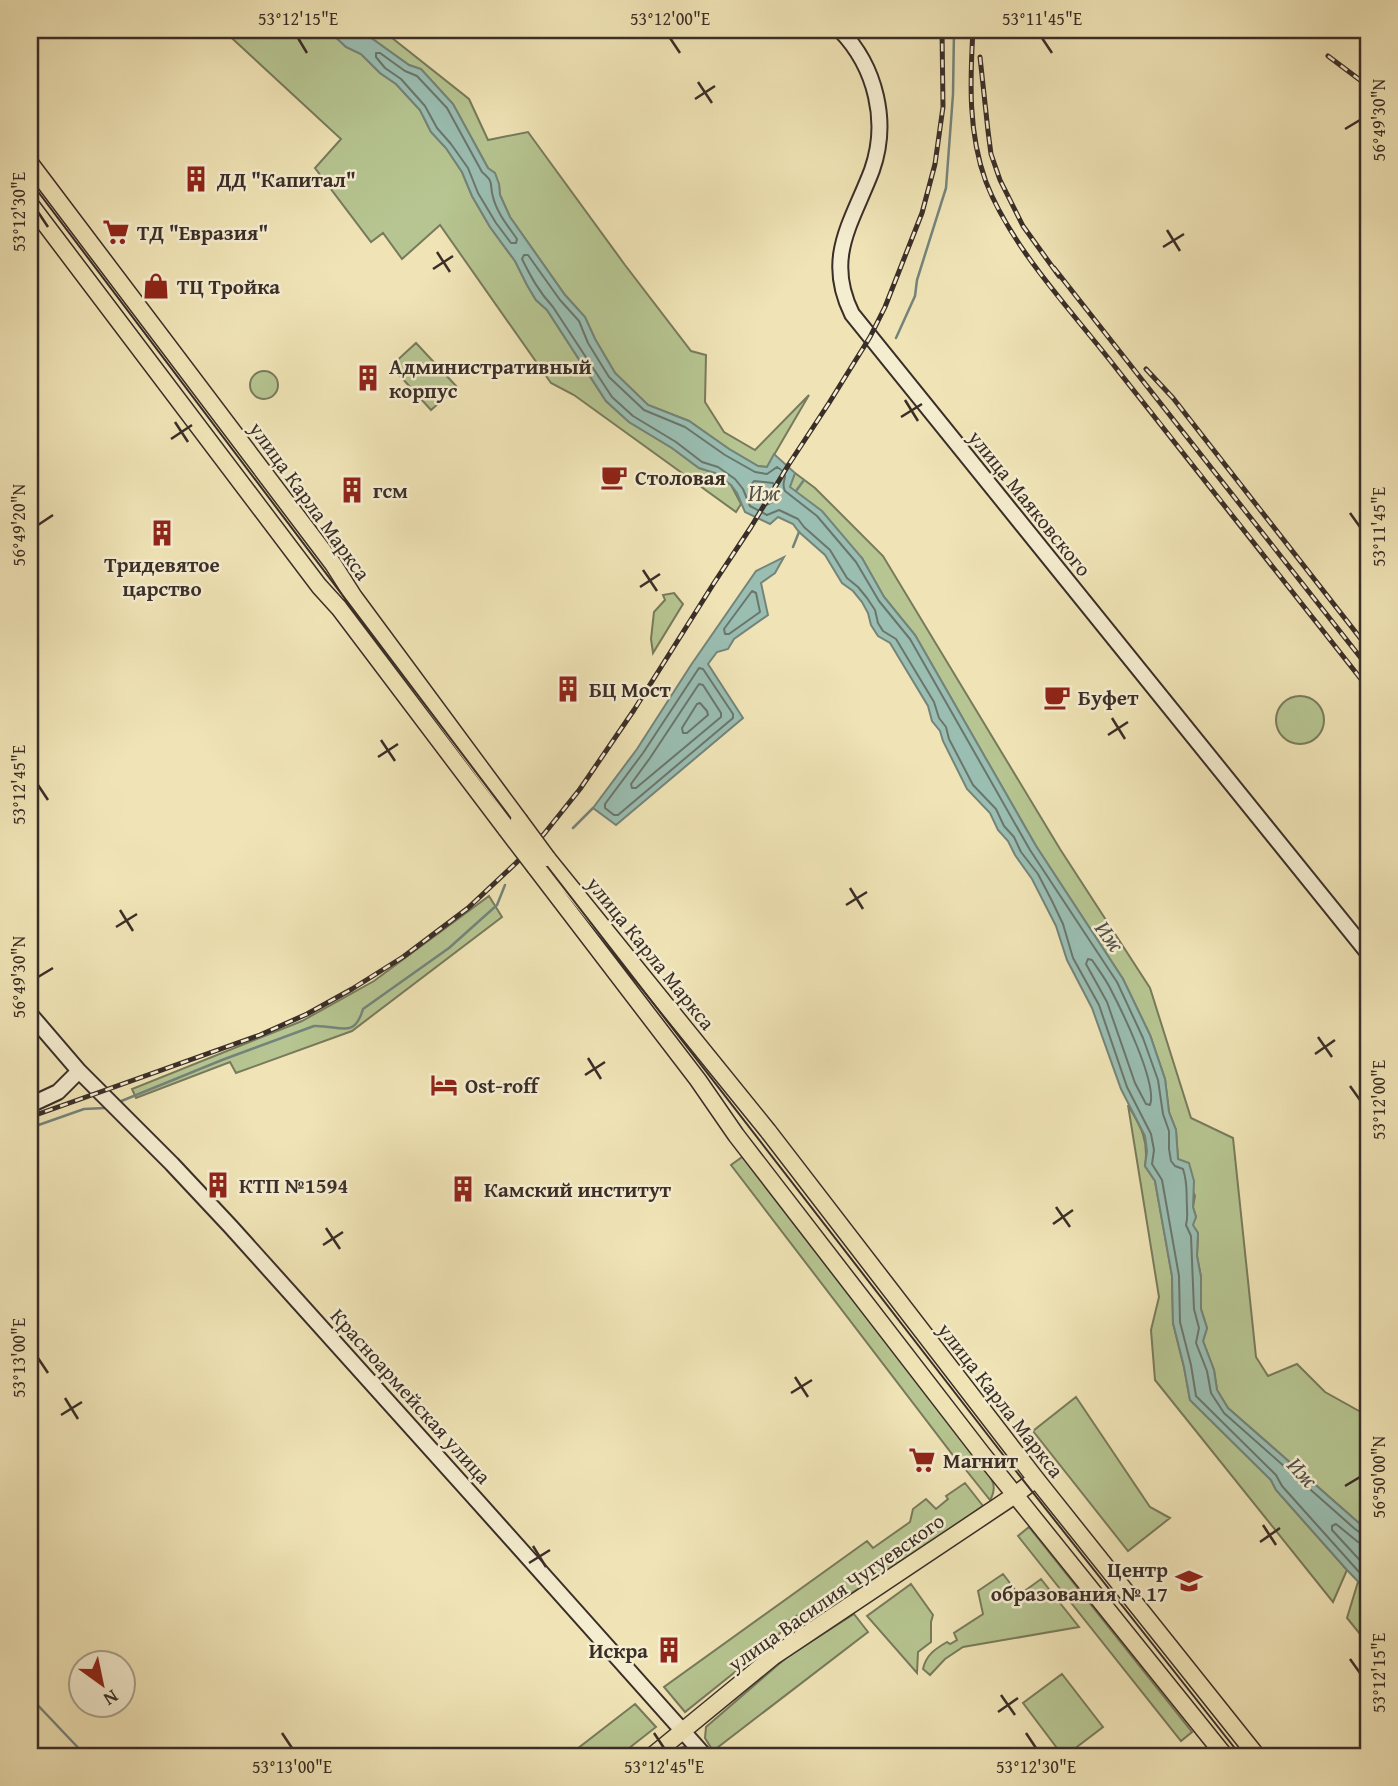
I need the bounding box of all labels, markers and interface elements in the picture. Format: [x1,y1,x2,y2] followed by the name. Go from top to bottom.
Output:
[258,5,338,32] text: 53°12'15"E
[630,5,710,32] text: 53°12'00"E
[1002,5,1082,32] text: 53°11'45"E
[1365,78,1392,161] text: 56°49'30"N
[181,164,211,194] building icon: ДД "Капитал"
[216,164,356,195] place label: ДД "Капитал"
[5,172,32,252] text: 53°12'30"E
[101,217,131,247] supermarket icon: ТД "Евразия"
[137,217,268,248] place label: ТД "Евразия"
[141,271,171,301] shop icon: ТЦ Тройка
[177,271,280,302] place label: ТЦ Тройка
[389,351,592,406] place label: Административный корпус
[353,363,383,393] building icon: Административный корпус
[241,414,378,587] street label: улица Карла Маркса
[960,422,1099,583] street label: улица Маяковского
[599,462,629,492] cafe icon: Столовая
[635,462,726,493] place label: Столовая
[337,475,367,505] building icon: гсм
[373,475,408,506] place label: гсм
[748,476,781,509] water label: Иж
[5,483,32,566] text: 56°49'20"N
[1365,487,1392,567] text: 53°11'45"E
[147,518,177,548] building icon: Тридевятое царство
[104,549,220,604] place label: Тридевятое царство
[553,674,583,704] building icon: БЦ Мост
[589,674,672,705] place label: БЦ Мост
[1042,682,1072,712] cafe icon: Буфет
[1078,682,1139,713] place label: Буфет
[5,745,32,825] text: 53°12'45"E
[579,869,723,1037] street label: улица Карла Маркса
[1087,913,1133,959] water label: Иж
[5,935,32,1018] text: 56°49'30"N
[1365,1060,1392,1140] text: 53°12'00"E
[429,1070,459,1100] hotel icon: Ost-roff
[465,1070,540,1101] place label: Ost-roff
[203,1170,233,1200] building icon: КТП №1594
[239,1170,348,1201] place label: КТП №1594
[448,1174,478,1204] building icon: Камский институт
[484,1174,672,1205] place label: Камский институт
[323,1301,499,1491] street label: Красноармейская улица
[930,1315,1072,1484] street label: улица Карла Маркса
[5,1318,32,1398] text: 53°13'00"E
[1365,1435,1392,1518] text: 56°50'00"N
[907,1445,937,1475] supermarket icon: Магнит
[943,1445,1019,1476] place label: Магнит
[1280,1449,1327,1496] water label: Иж
[721,1505,951,1679] street label: улица Василия Чугуевского
[991,1554,1168,1609] place label: Центр образования № 17
[1174,1566,1204,1596] school or university icon: Центр образования № 17
[1365,1633,1392,1713] text: 53°12'15"E
[589,1635,648,1666] place label: Искра
[654,1635,684,1665] building icon: Искра
[66,1650,136,1720] north arrow
[98,1683,124,1714] text: N
[252,1753,332,1780] text: 53°13'00"E
[624,1753,704,1780] text: 53°12'45"E
[996,1753,1076,1780] text: 53°12'30"E

